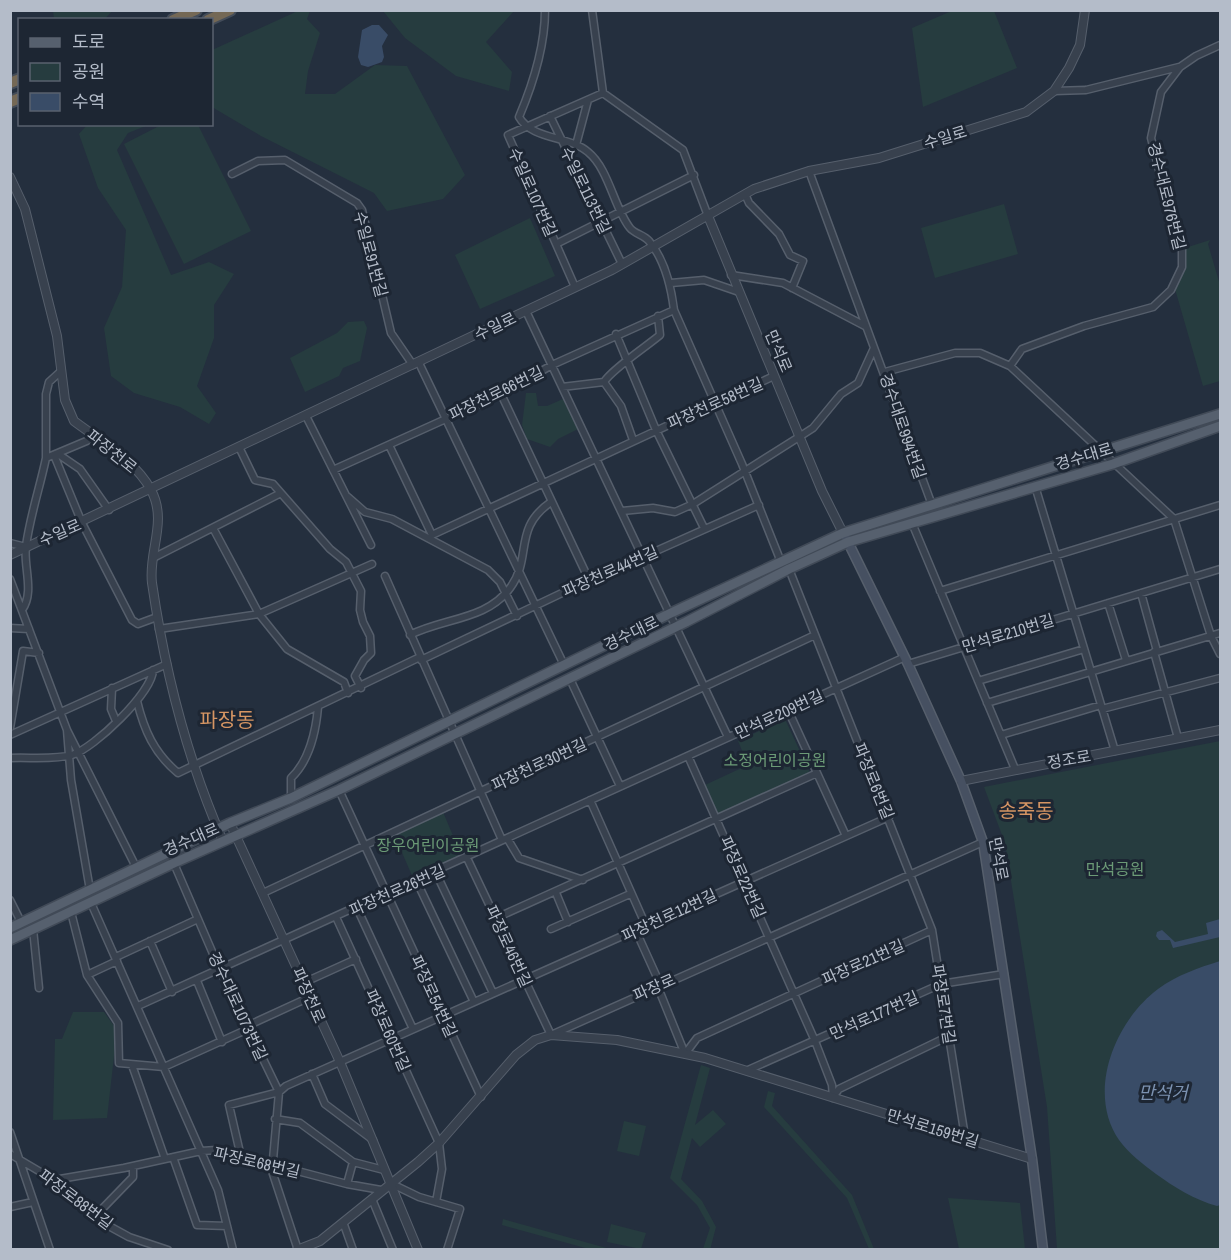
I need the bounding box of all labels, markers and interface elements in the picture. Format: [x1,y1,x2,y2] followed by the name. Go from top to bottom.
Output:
[18,18,213,126] legend
[72,29,105,54] text: 도로
[72,59,105,84] text: 공원
[72,89,105,114] text: 수역
[921,120,970,154] street label: 수일로
[1143,140,1191,252] street label: 경수대로976번길
[555,143,617,237] street label: 수일로113번길
[504,144,562,240] street label: 수일로107번길
[349,209,393,299] street label: 수일로91번길
[470,306,520,346] street label: 수일로
[760,326,798,376] street label: 만석로
[445,361,547,425] street label: 파장천로66번길
[875,370,931,482] street label: 경수대로994번길
[664,372,766,434] street label: 파장천로58번길
[82,424,142,478] street label: 파장천로
[1053,437,1116,475] street label: 경수대로
[35,513,85,551] street label: 수일로
[559,540,661,602] street label: 파장천로44번길
[959,609,1057,657] street label: 만석로210번길
[600,610,663,656] street label: 경수대로
[731,684,827,744] street label: 만석로209번길
[199,706,255,733] district label: 파장동
[488,732,590,796] street label: 파장천로30번길
[849,739,899,823] street label: 파장로6번길
[1045,744,1093,774] street label: 정조로
[723,749,827,771] park label: 소정어린이공원
[998,797,1054,824] district label: 송죽동
[160,817,223,861] street label: 경수대로
[715,832,771,922] street label: 파장로22번길
[376,834,480,856] park label: 장우어린이공원
[984,835,1014,883] street label: 만석로
[1086,858,1144,880] park label: 만석공원
[346,859,448,921] street label: 파장천로26번길
[618,883,720,947] street label: 파장천로12번길
[480,901,538,991] street label: 파장로46번길
[818,934,908,990] street label: 파장로21번길
[203,948,273,1064] street label: 경수대로1073번길
[405,951,463,1041] street label: 파장로54번길
[927,962,961,1046] street label: 파장로7번길
[287,964,331,1027] street label: 파장천로
[629,968,679,1006] street label: 파장로
[360,985,416,1075] street label: 파장로60번길
[826,986,922,1044] street label: 만석로177번길
[1138,1080,1189,1105] water label: 만석거
[884,1104,982,1152] street label: 만석로159번길
[212,1141,302,1183] street label: 파장로68번길
[34,1164,118,1234] street label: 파장로88번길

